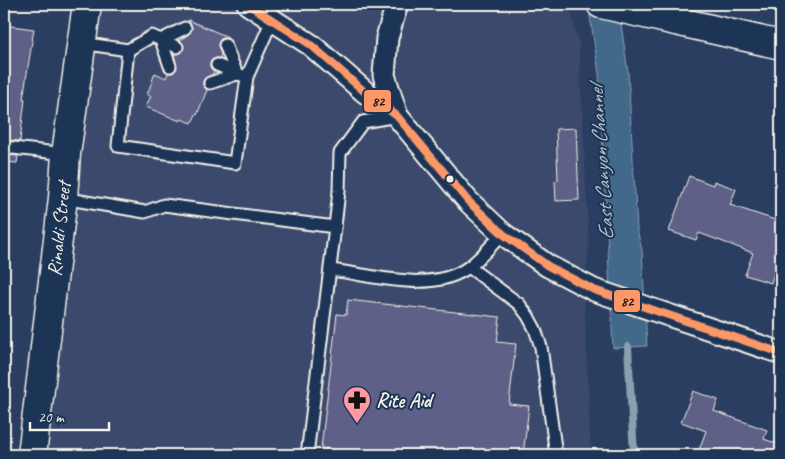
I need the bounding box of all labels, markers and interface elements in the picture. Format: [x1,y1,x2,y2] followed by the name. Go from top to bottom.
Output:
[582,79,619,241] water label: East Canyon Channel
[363,89,392,113] line badge: 82
[372,93,386,110] text: 82
[445,174,455,184] unlabelled marker
[42,177,77,277] street label: Rinaldi Street
[613,289,641,313] line badge: 82
[621,293,635,310] text: 82
[342,385,372,424] pharmacy icon: Rite Aid
[376,388,435,413] place label: Rite Aid
[30,399,109,431] scale bar
[38,408,65,427] text: 20 m

